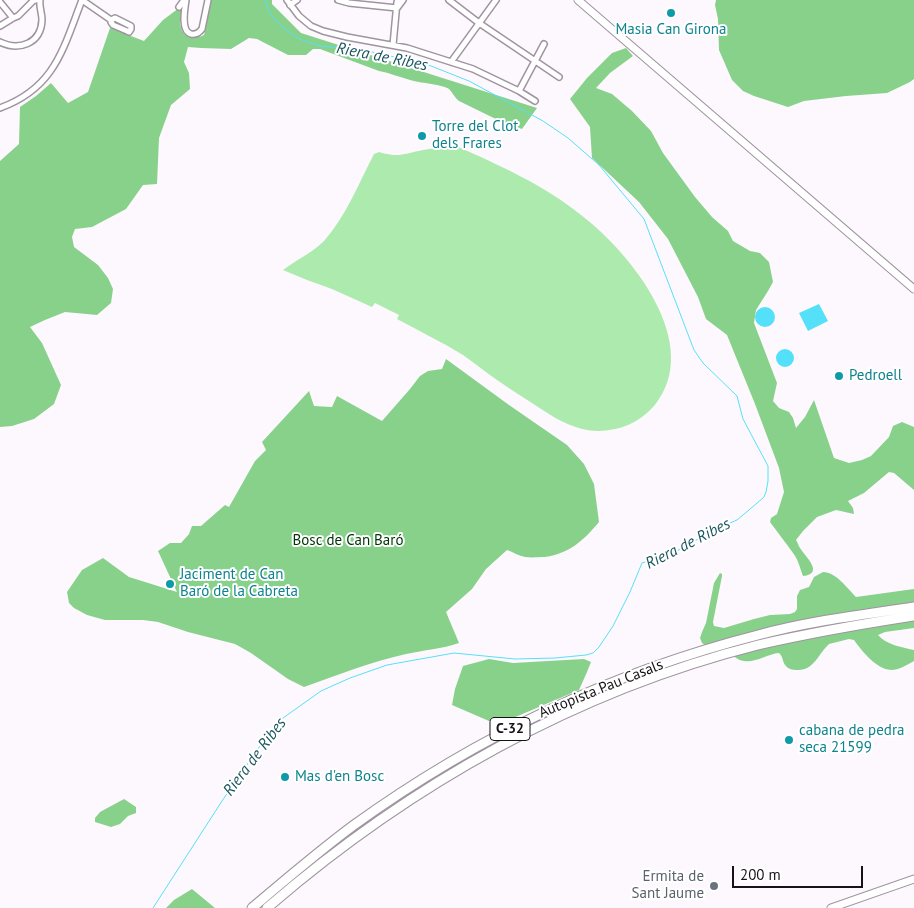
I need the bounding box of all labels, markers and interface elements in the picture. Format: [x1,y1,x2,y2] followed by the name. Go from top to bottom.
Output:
[665,7,677,19] marker: Masia Can Girona
[615,21,727,39] place label: Masia Can Girona
[335,39,429,75] water label: Riera de Ribes
[432,118,518,153] place label: Torre del Clot dels Frares
[416,130,428,142] marker: Torre del Clot dels Frares
[849,367,902,385] place label: Pedroell
[833,370,845,382] marker: Pedroell
[642,514,734,574] water label: Riera de Ribes
[293,532,403,550] park label: Bosc de Can Baró
[180,566,298,601] place label: Jaciment de Can Baró de la Cabreta
[164,578,176,590] marker: Jaciment de Can Baró de la Cabreta
[536,656,666,722] street label: Autopista Pau Casals
[219,714,291,800] water label: Riera de Ribes
[490,718,530,741] road number: C-32
[799,722,904,757] place label: cabana de pedra seca 21599
[783,734,795,746] marker: cabana de pedra seca 21599
[295,768,384,786] place label: Mas d'en Bosc
[279,771,291,783] marker: Mas d'en Bosc
[734,856,865,888] scale bar
[740,865,781,884] text: 200 m
[632,868,704,903] place label: Ermita de Sant Jaume
[708,880,720,892] marker: Ermita de Sant Jaume

